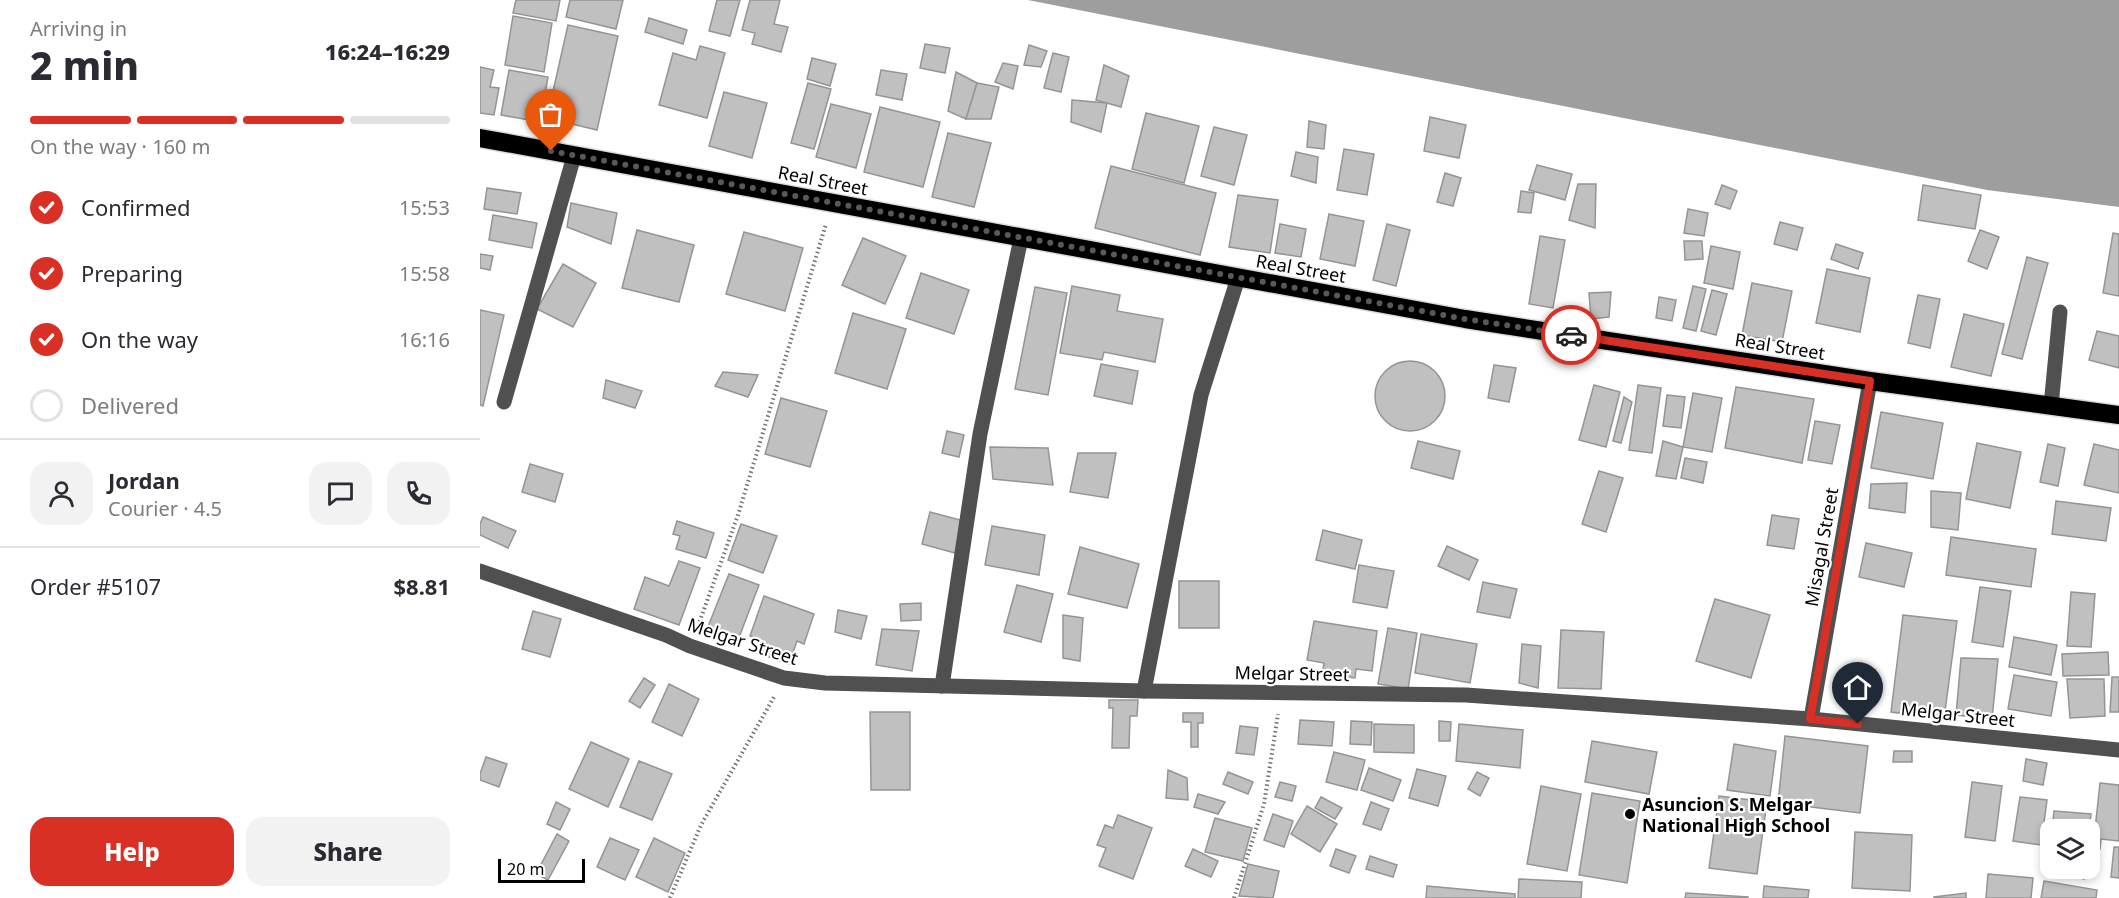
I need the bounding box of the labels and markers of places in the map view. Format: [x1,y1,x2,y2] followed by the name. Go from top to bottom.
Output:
[525,89,576,151] pin
[1832,662,1883,724] pin
[1642,792,1830,837] place label: Asuncion S. Melgar National High School
[1623,807,1637,821] marker: Asuncion S. Melgar National High School

